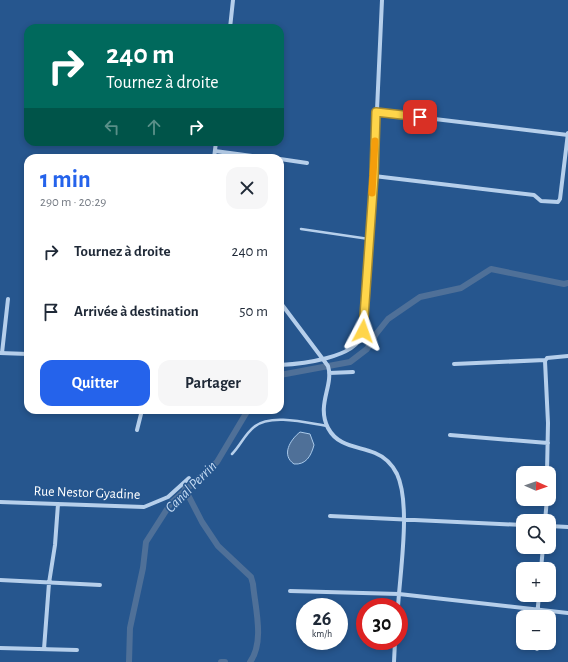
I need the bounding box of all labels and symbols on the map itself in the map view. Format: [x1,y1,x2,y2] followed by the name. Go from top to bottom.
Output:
[403,100,437,134] pin
[342,310,384,352] position arrow
[162,458,220,516] water label: Canal Perrin
[516,466,556,506] north arrow
[33,484,141,502] street label: Rue Nestor Gyadine
[356,598,408,650] speed limit sign: 30

